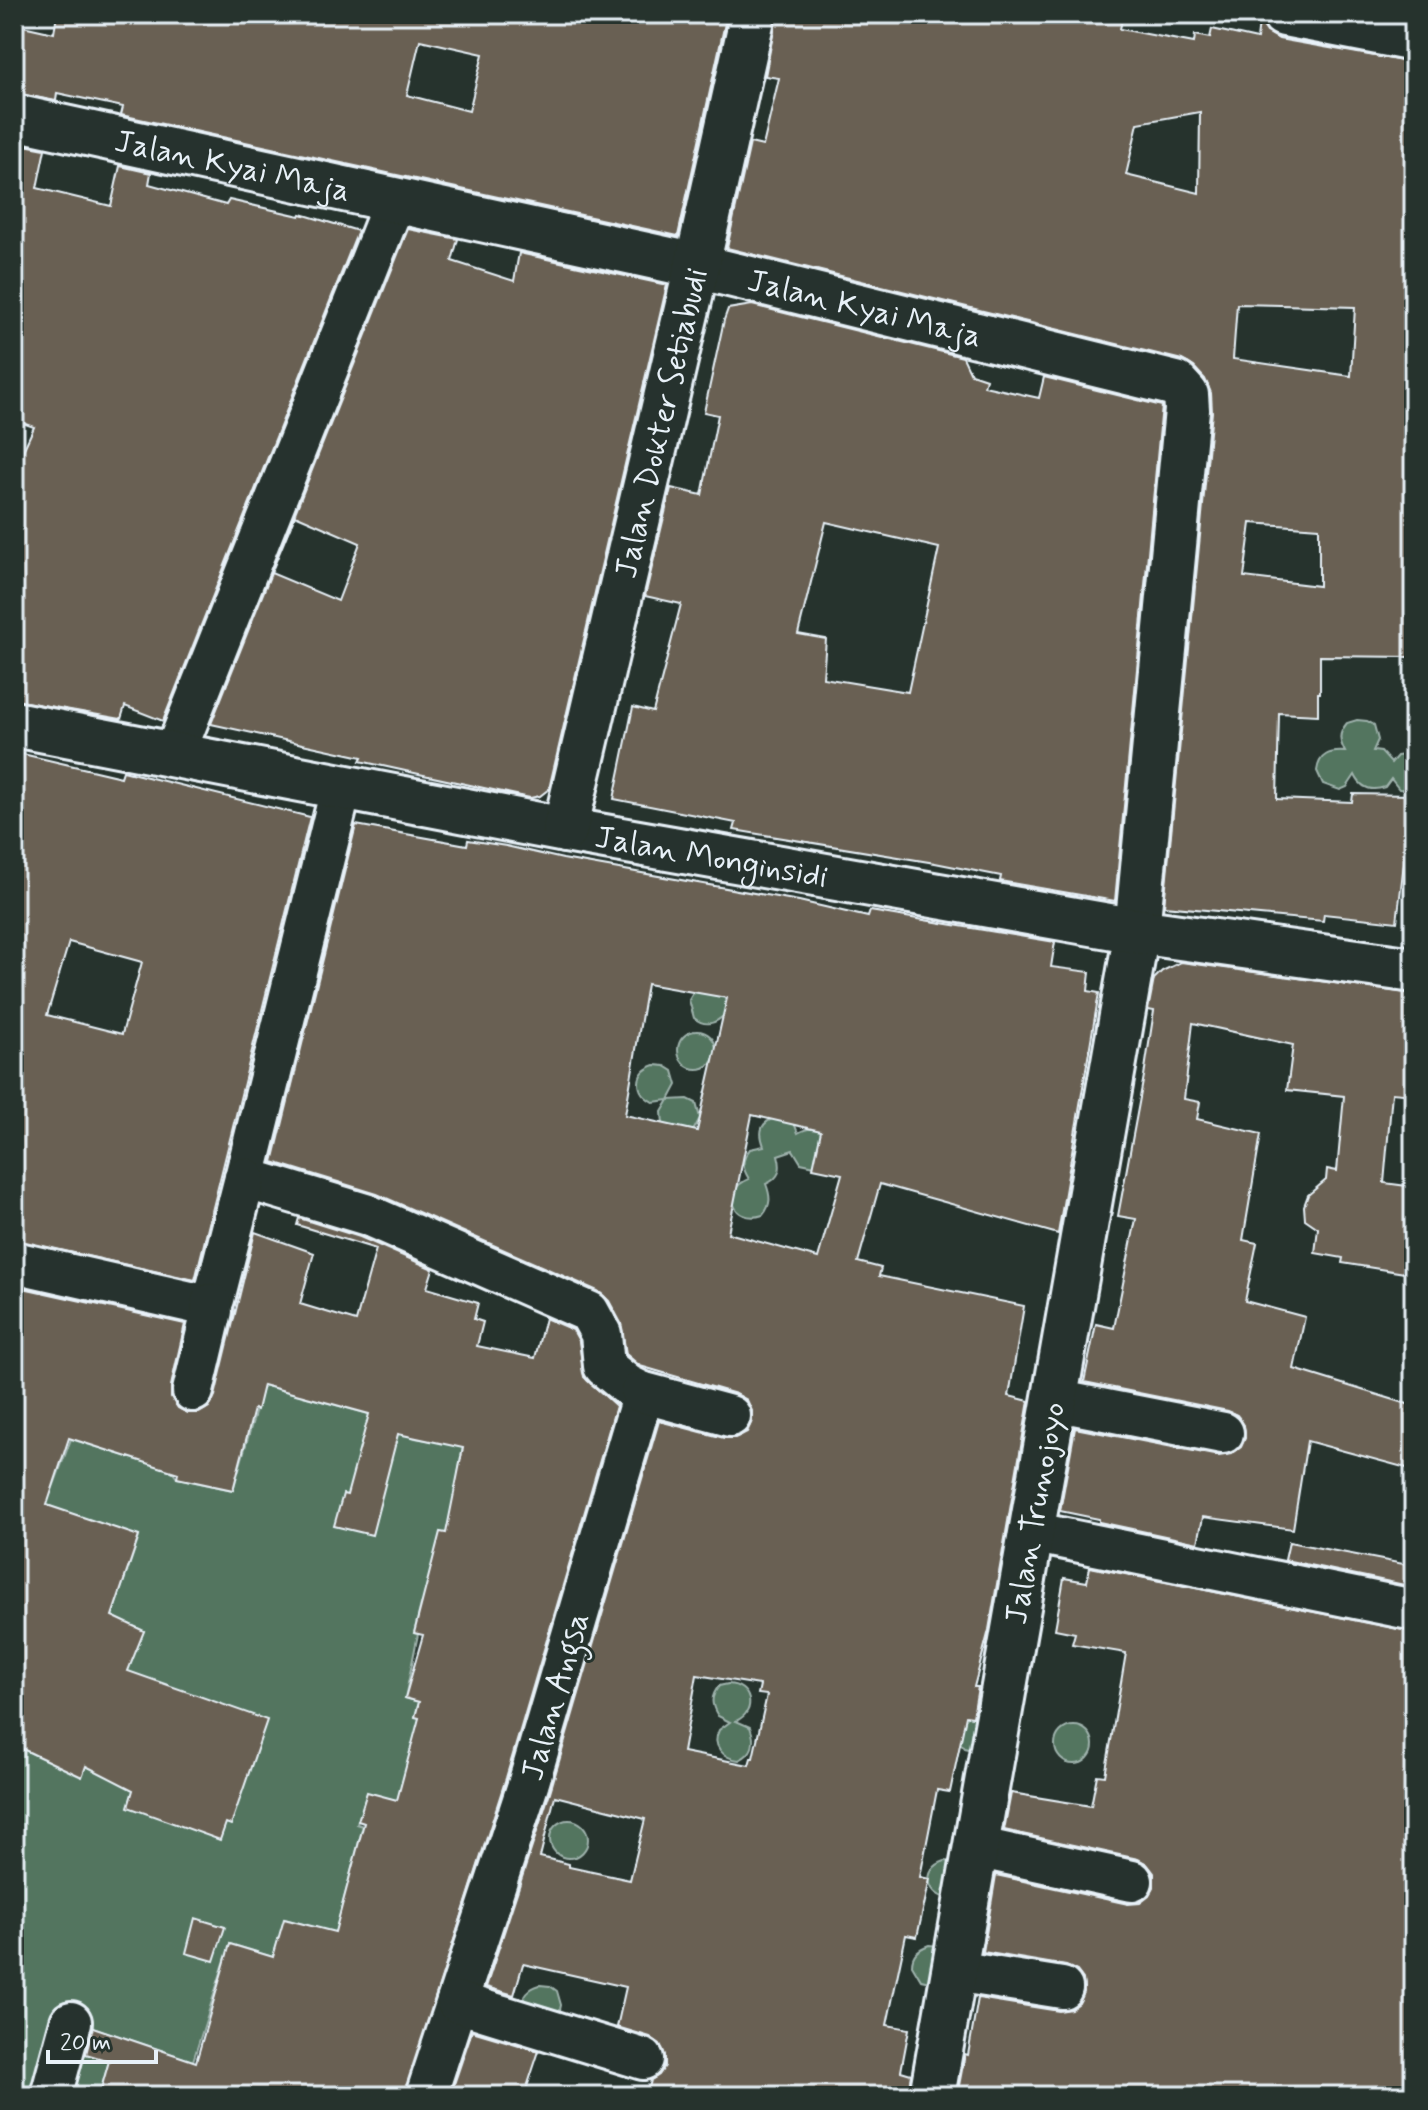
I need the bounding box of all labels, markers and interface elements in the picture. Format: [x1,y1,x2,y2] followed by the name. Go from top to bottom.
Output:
[111,121,354,213] street label: Jalan Kyai Maja
[743,260,986,358] street label: Jalan Kyai Maja
[606,264,719,583] street label: Jalan Dokter Setiabudi
[592,817,831,899] street label: Jalan Monginsidi
[996,1399,1076,1628] street label: Jalan Trunojoyo
[512,1608,603,1786] street label: Jalan Angsa
[48,2014,156,2064] scale bar
[60,2028,111,2059] text: 20 m

